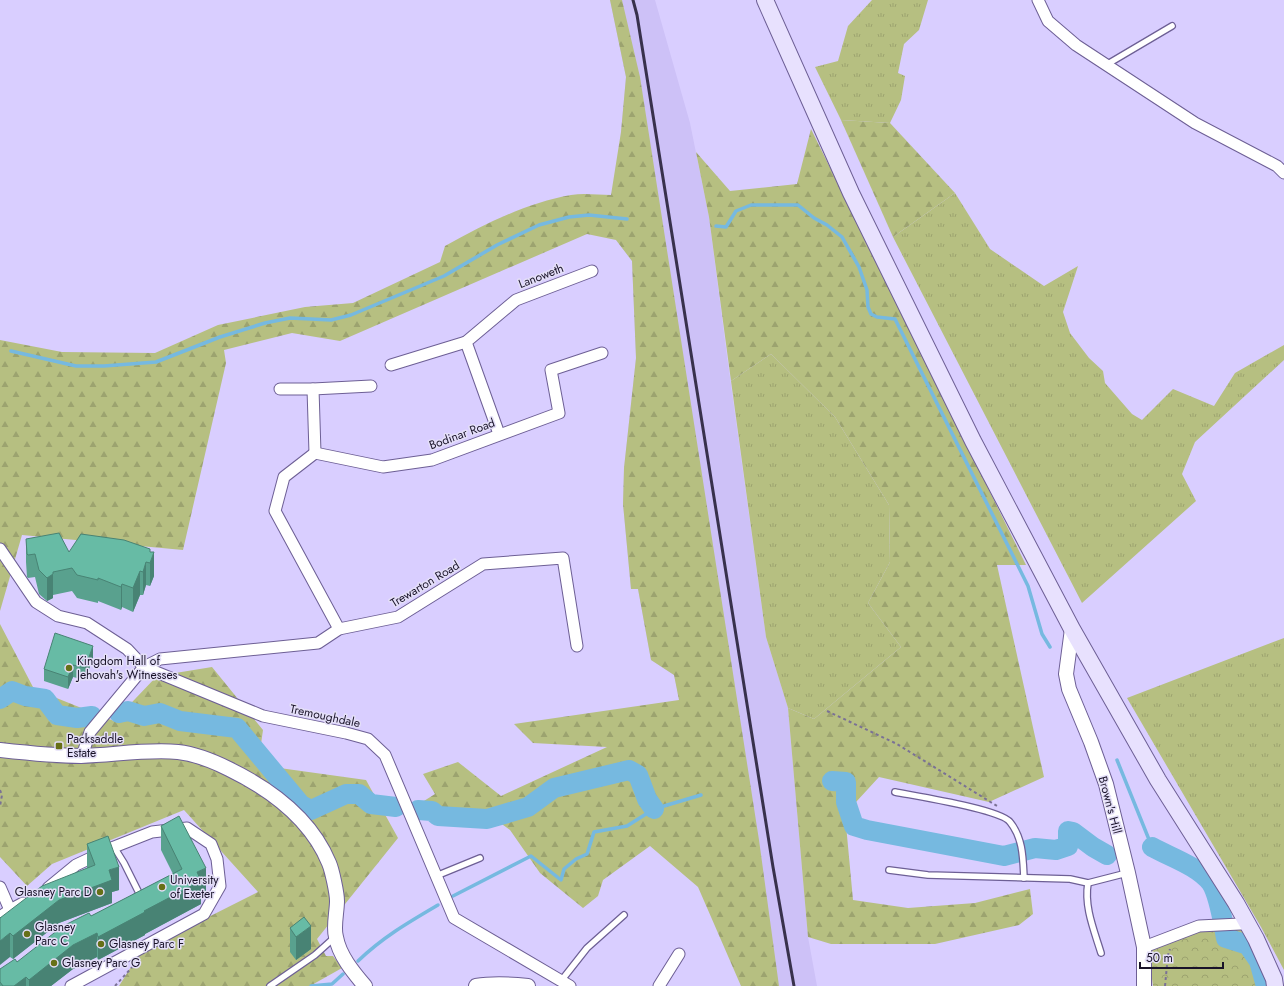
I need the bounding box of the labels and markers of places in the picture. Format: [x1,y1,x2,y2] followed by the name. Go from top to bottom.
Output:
[75,652,178,684] place label: Kingdom Hall of Jehovah's Witnesses
[64,663,74,673] marker: Kingdom Hall of Jehovah's Witnesses
[67,730,123,762] place label: Packsaddle Estate
[54,741,64,751] marker: Packsaddle Estate
[170,871,219,903] place label: University of Exeter
[157,882,167,892] marker: University of Exeter
[15,883,92,901] place label: Glasney Parc D
[95,887,105,897] marker: Glasney Parc D
[35,918,76,950] place label: Glasney Parc C
[22,929,32,939] marker: Glasney Parc C
[109,935,184,953] place label: Glasney Parc F
[96,939,106,949] marker: Glasney Parc F
[62,954,140,972] place label: Glasney Parc G
[49,958,59,968] marker: Glasney Parc G

